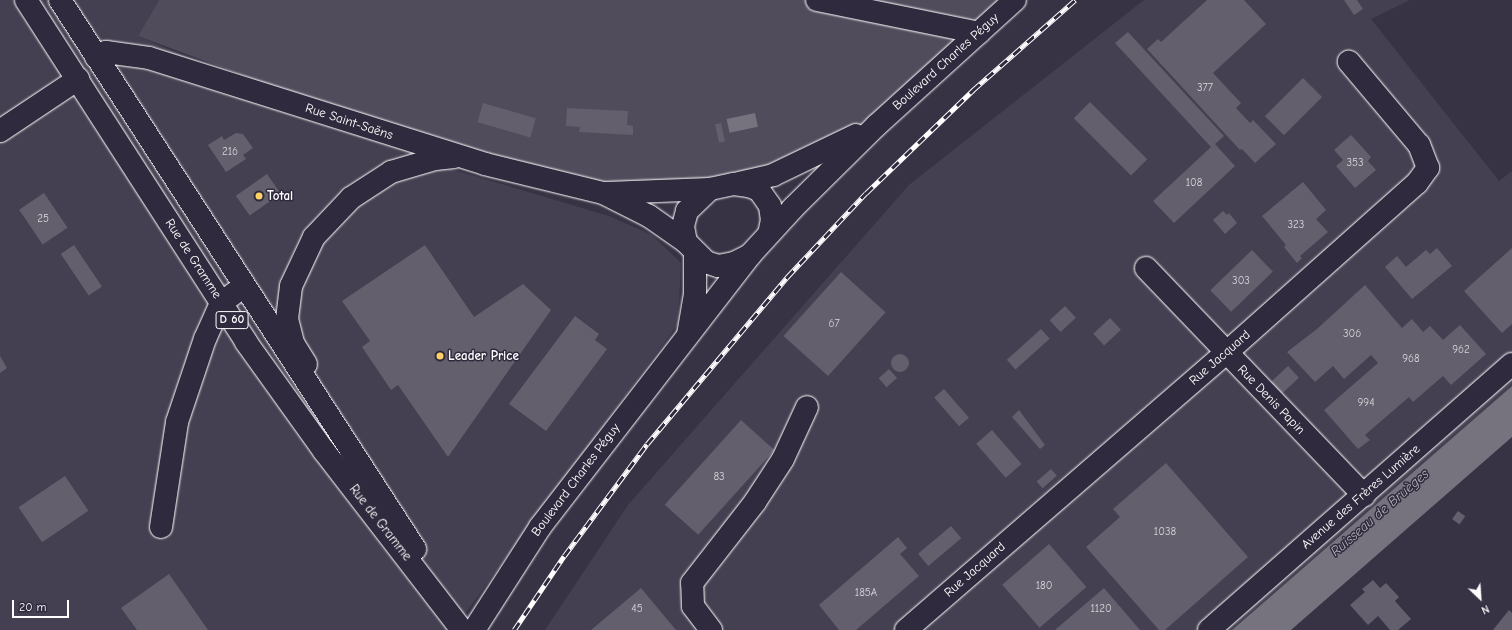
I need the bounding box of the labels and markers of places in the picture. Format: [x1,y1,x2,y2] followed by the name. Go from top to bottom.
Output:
[267,188,293,204] place label: Total
[254,191,264,201] marker: Total
[448,348,519,364] place label: Leader Price
[435,351,445,361] marker: Leader Price

